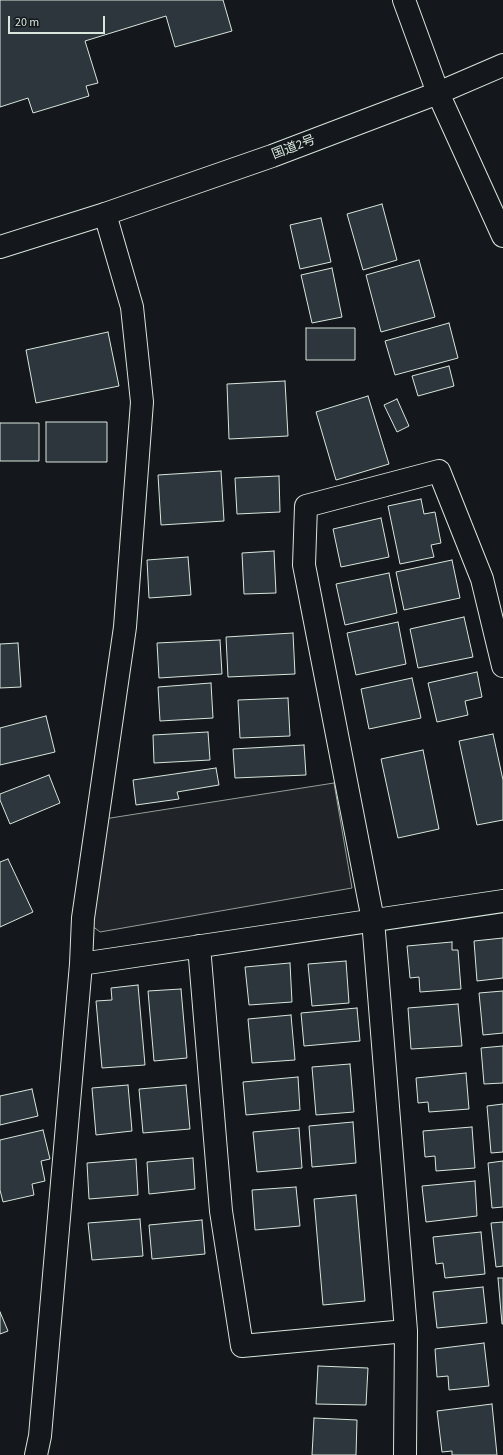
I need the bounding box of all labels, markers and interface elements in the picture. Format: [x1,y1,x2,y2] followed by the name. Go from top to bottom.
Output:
[10,8,107,34] scale bar
[15,14,39,31] text: 20 m
[270,133,318,163] street label: 国道2号

